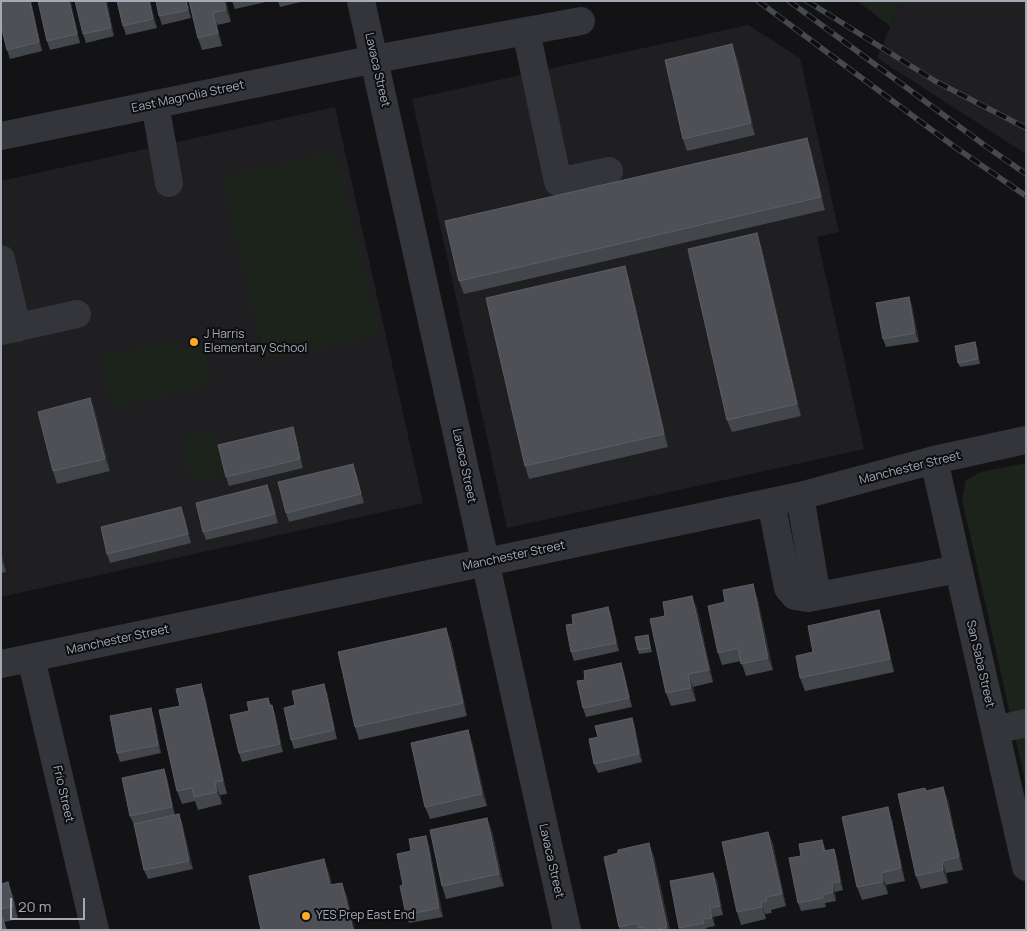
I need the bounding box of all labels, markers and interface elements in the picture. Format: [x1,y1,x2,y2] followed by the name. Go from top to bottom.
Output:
[361,31,393,109] street label: Lavaca Street
[130,78,246,116] street label: East Magnolia Street
[204,328,307,356] place label: J Harris Elementary School
[188,336,200,348] marker: J Harris Elementary School
[449,427,479,505] street label: Lavaca Street
[858,448,962,488] street label: Manchester Street
[461,538,567,574] street label: Manchester Street
[963,619,997,709] street label: San Saba Street
[65,622,171,658] street label: Manchester Street
[49,764,77,824] street label: Frio Street
[535,822,567,900] street label: Lavaca Street
[12,888,88,920] scale bar
[18,896,51,917] text: 20 m
[316,909,415,923] place label: YES Prep East End
[300,910,312,922] marker: YES Prep East End

